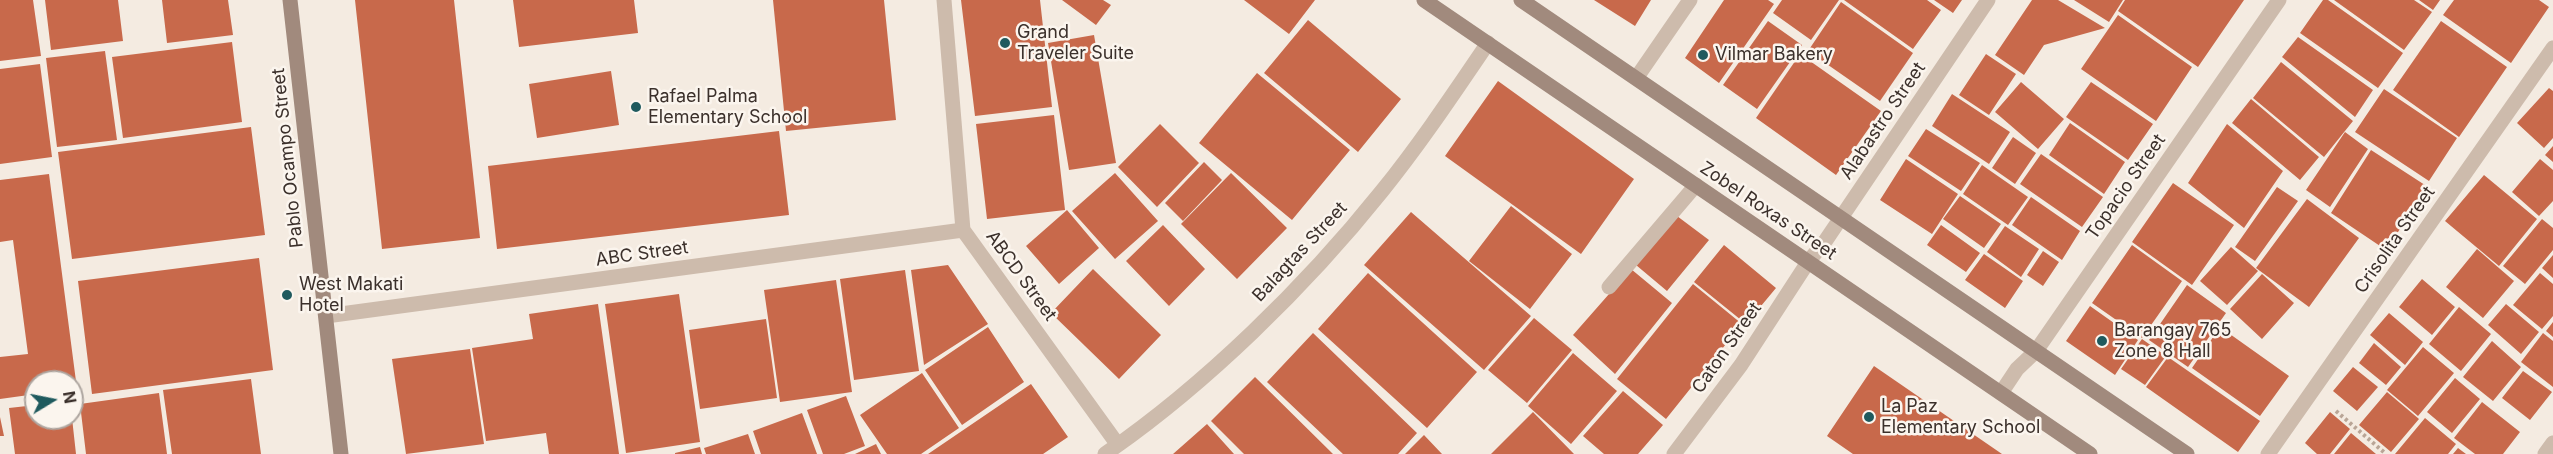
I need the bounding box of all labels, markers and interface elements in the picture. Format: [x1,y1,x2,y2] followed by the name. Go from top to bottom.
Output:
[1017,22,1134,64] place label: Grand Traveler Suite
[998,36,1012,50] marker: Grand Traveler Suite
[1715,44,1833,66] place label: Vilmar Bakery
[1696,48,1710,62] marker: Vilmar Bakery
[1836,58,1930,184] street label: Alabastro Street
[268,67,308,249] street label: Pablo Ocampo Street
[648,86,807,128] place label: Rafael Palma Elementary School
[629,100,643,114] marker: Rafael Palma Elementary School
[2082,130,2170,244] street label: Topacio Street
[1696,157,1840,265] street label: Zobel Roxas Street
[2350,182,2440,298] street label: Crisolita Street
[1248,198,1352,306] street label: Balagtas Street
[981,227,1061,325] street label: ABCD Street
[594,237,690,271] street label: ABC Street
[299,274,403,316] place label: West Makati Hotel
[280,288,294,302] marker: West Makati Hotel
[1688,298,1766,398] street label: Caton Street
[2114,320,2231,362] place label: Barangay 765 Zone 8 Hall
[2095,334,2109,348] marker: Barangay 765 Zone 8 Hall
[24,370,84,430] north arrow
[59,389,81,405] text: N
[1881,396,2040,438] place label: La Paz Elementary School
[1862,410,1876,424] marker: La Paz Elementary School

